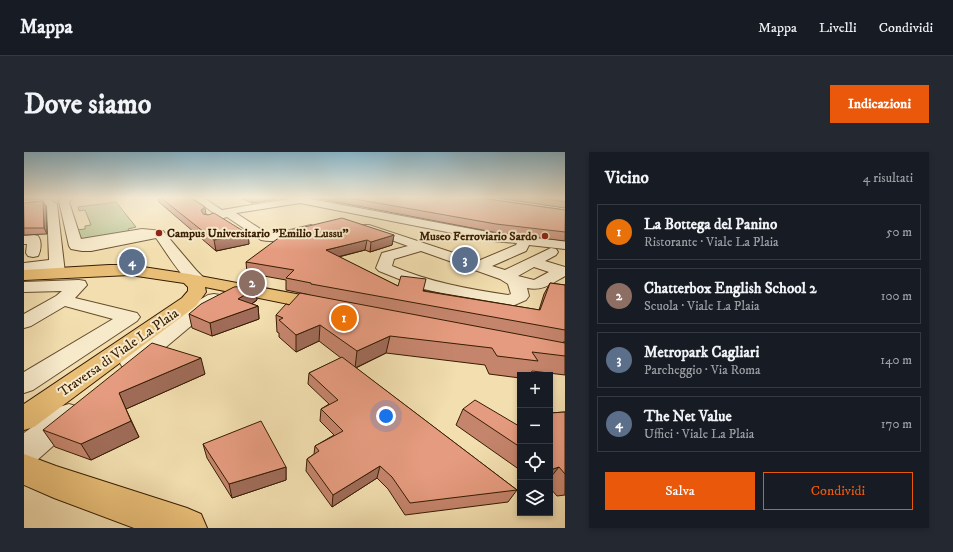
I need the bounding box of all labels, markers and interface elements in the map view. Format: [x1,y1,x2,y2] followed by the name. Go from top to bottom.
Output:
[20,16,73,39] text: Mappa
[758,19,797,37] text: Mappa
[819,19,857,37] text: Livelli
[879,19,933,37] text: Condividi
[830,85,929,123] button: Indicazioni
[24,87,151,122] text: Dove siamo
[605,167,649,189] text: Vicino
[863,170,913,186] text: 4 risultati
[644,215,777,234] text: La Bottega del Panino
[617,224,621,240] text: 1
[886,224,912,240] text: 50 m
[167,226,348,241] place label: Campus Universitario "Emilio Lussu"
[154,228,164,238] marker: Campus Universitario "Emilio Lussu"
[419,229,537,244] place label: Museo Ferroviario Sardo
[540,231,550,241] marker: Museo Ferroviario Sardo
[644,234,779,250] text: Ristorante · Viale La Plaia
[452,245,478,275] pin: 3
[119,247,145,277] pin: 4
[239,268,265,298] pin: 2
[644,279,817,298] text: Chatterbox English School 2
[616,288,622,304] text: 2
[881,288,912,304] text: 100 m
[644,298,760,314] text: Scuola · Viale La Plaia
[331,303,357,333] pin: 1
[55,304,182,401] street label: Traversa di Viale La Plaia
[644,343,759,362] text: Metropark Cagliari
[617,352,621,368] text: 3
[880,352,912,368] text: 140 m
[644,362,761,378] text: Parcheggio · Via Roma
[517,372,553,516] map controls
[517,372,553,408] button: +
[376,406,396,426] your location
[644,407,732,426] text: The Net Value
[517,408,553,444] button: −
[615,416,623,432] text: 4
[881,416,912,432] text: 170 m
[644,426,754,442] text: Uffici · Viale La Plaia
[517,444,553,480] button: locate
[605,472,755,510] button: Salva
[763,472,913,510] button: Condividi
[517,480,553,516] button: layers

